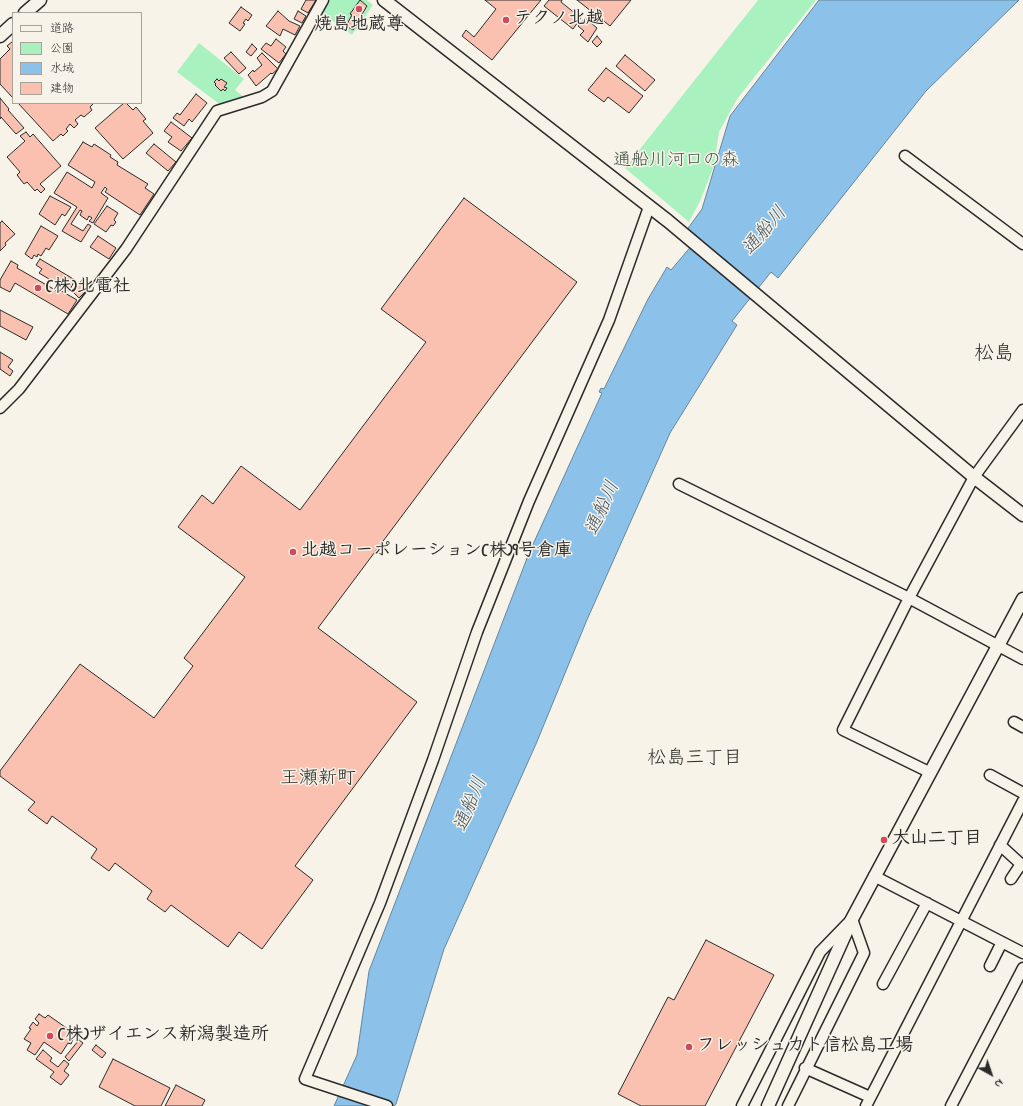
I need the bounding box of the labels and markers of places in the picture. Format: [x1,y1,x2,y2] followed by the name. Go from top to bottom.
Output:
[354,4,364,14] marker: 焼島地蔵尊
[514,9,604,31] place label: テクノ北越
[314,15,404,37] place label: 焼島地蔵尊
[501,15,511,25] marker: テクノ北越
[46,277,131,299] place label: (株)北電社
[33,283,43,293] marker: (株)北電社
[301,541,572,563] place label: 北越コーポレーション(株)9号倉庫
[288,547,298,557] marker: 北越コーポレーション(株)9号倉庫
[892,829,982,851] place label: 大山二丁目
[879,835,889,845] marker: 大山二丁目
[58,1025,269,1047] place label: (株)ザイエンス新潟製造所
[45,1031,55,1041] marker: (株)ザイエンス新潟製造所
[697,1036,913,1058] place label: フレッシュカト信松島工場
[684,1042,694,1052] marker: フレッシュカト信松島工場

